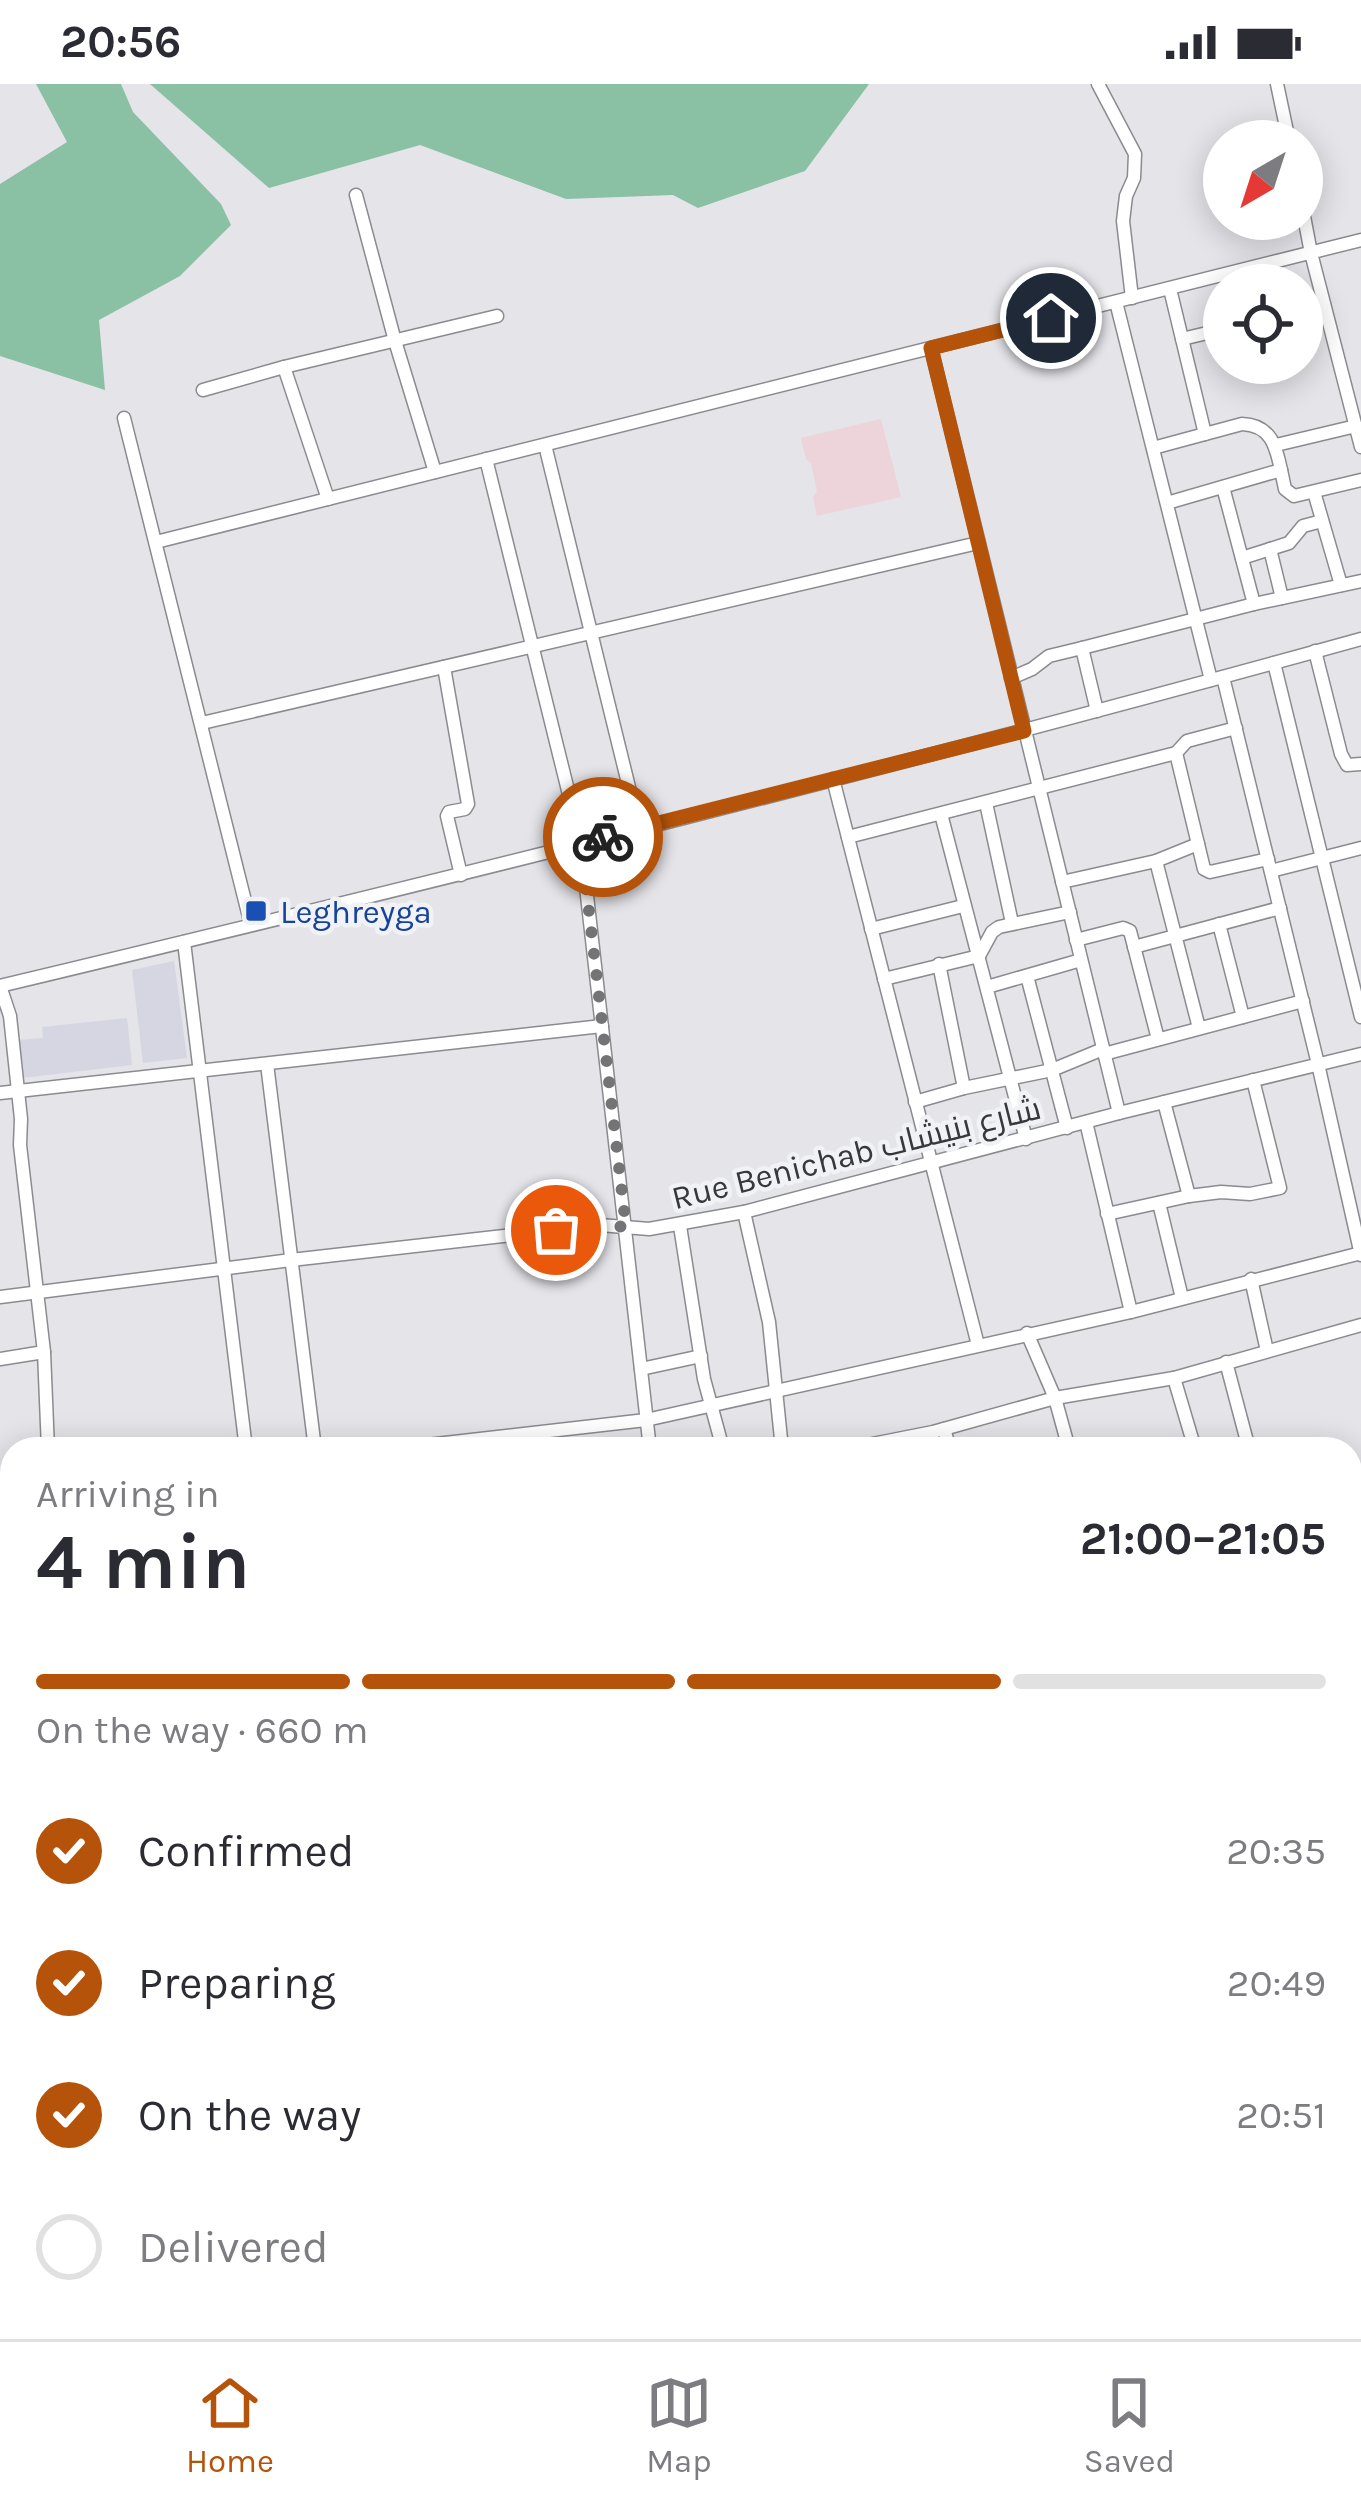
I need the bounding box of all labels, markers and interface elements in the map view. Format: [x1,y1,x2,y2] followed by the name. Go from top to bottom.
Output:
[60,16,181,68] text: 20:56
[1203,120,1323,240] north arrow
[1203,120,1323,384] map controls
[1203,264,1323,384] button: locate
[1000,267,1102,369] pin
[1018,285,1084,351] icon: home
[543,777,663,897] courier
[570,804,636,870] icon: bike
[280,893,432,931] place label: Leghreyga
[243,898,269,924] marker: Leghreyga
[668,1089,1045,1220] street label: Rue Benichab شارع بنيشاب
[505,1179,607,1281] pin
[523,1197,589,1263] icon: bag
[36,1471,219,1517] text: Arriving in
[1080,1513,1326,1565] text: 21:00–21:05
[36,1516,250,1608] text: 4 min
[36,1707,368,1753] text: On the way · 660 m
[36,1818,102,1884] icon: check
[138,1825,354,1877] text: Confirmed
[1226,1828,1326,1874] text: 20:35
[36,1950,102,2016] icon: check
[138,1957,336,2009] text: Preparing
[1227,1960,1326,2006] text: 20:49
[36,2082,102,2148] icon: check
[138,2089,361,2141] text: On the way
[1236,2092,1326,2138] text: 20:51
[138,2221,329,2273] text: Delivered
[186,2370,274,2480] tab: Home
[646,2370,712,2480] tab: Map
[1084,2370,1175,2480] tab: Saved

